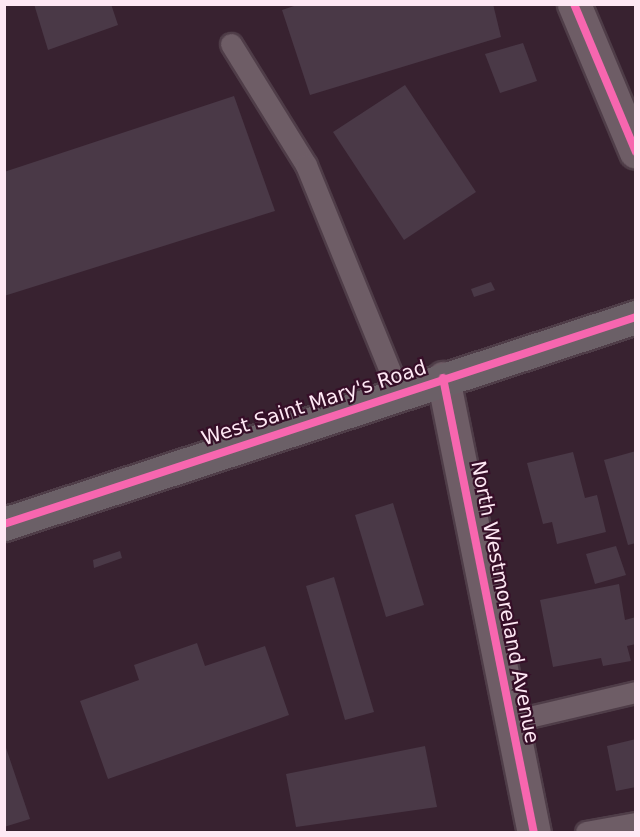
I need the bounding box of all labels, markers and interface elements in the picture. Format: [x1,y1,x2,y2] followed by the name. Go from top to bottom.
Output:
[199,355,429,451] street label: West Saint Mary's Road
[466,459,544,745] street label: North Westmoreland Avenue

